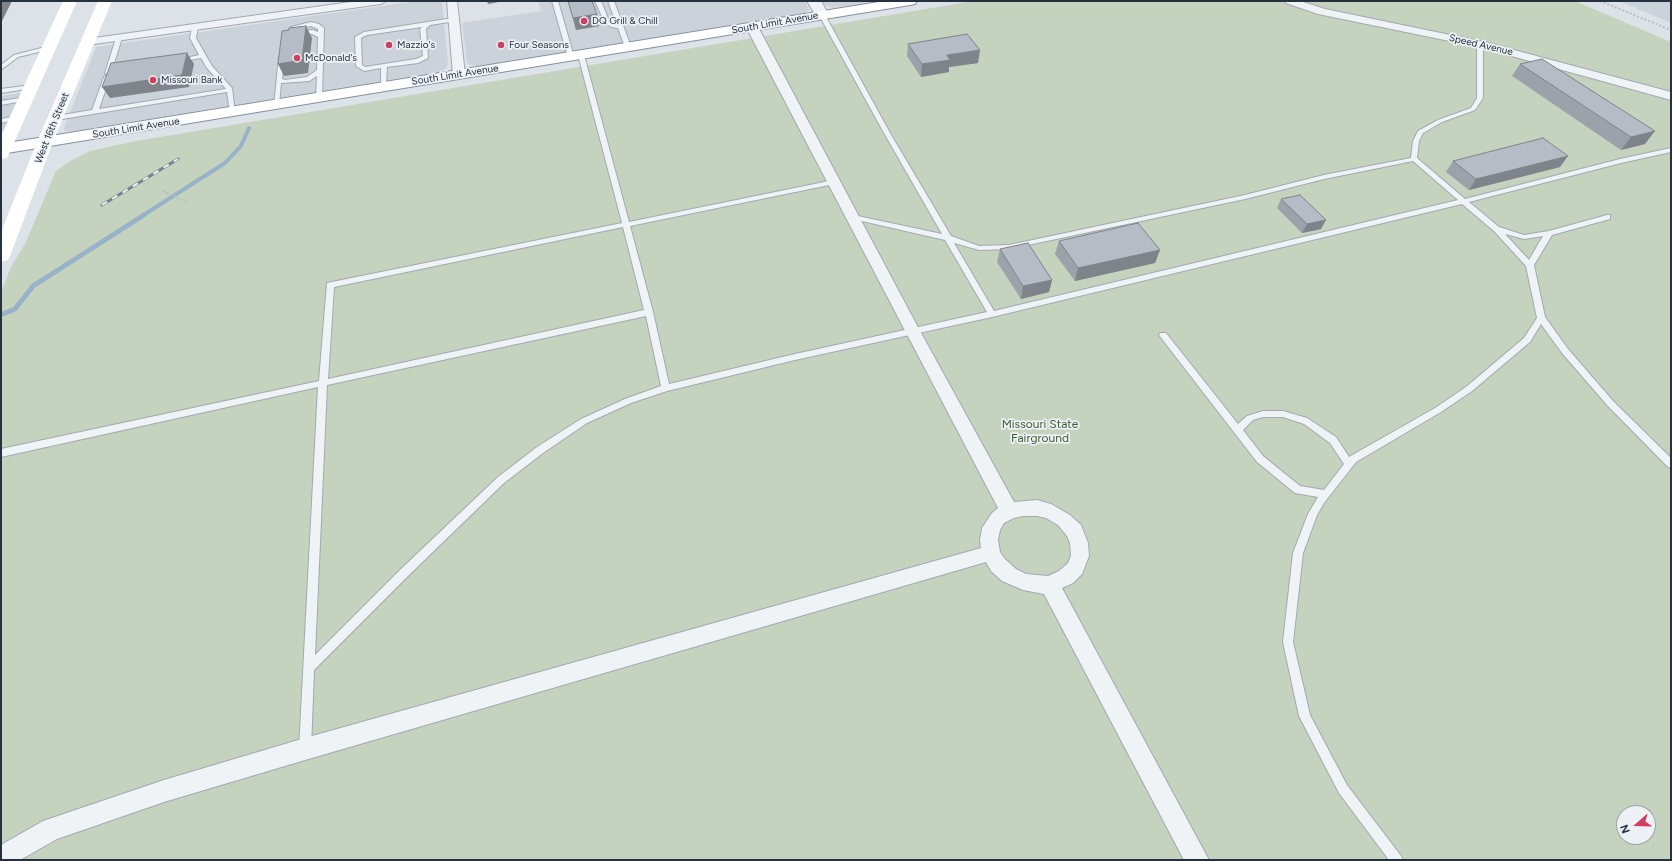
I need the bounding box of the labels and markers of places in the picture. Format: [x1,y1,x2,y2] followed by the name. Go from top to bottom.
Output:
[592,15,658,27] place label: DQ Grill & Chill
[579,16,589,26] marker: DQ Grill & Chill
[397,39,435,51] place label: Mazzio's
[509,39,569,51] place label: Four Seasons
[384,40,394,50] marker: Mazzio's
[496,40,506,50] marker: Four Seasons
[305,52,357,64] place label: McDonald's
[292,53,302,63] marker: McDonald's
[161,74,222,86] place label: Missouri Bank
[148,75,158,85] marker: Missouri Bank

